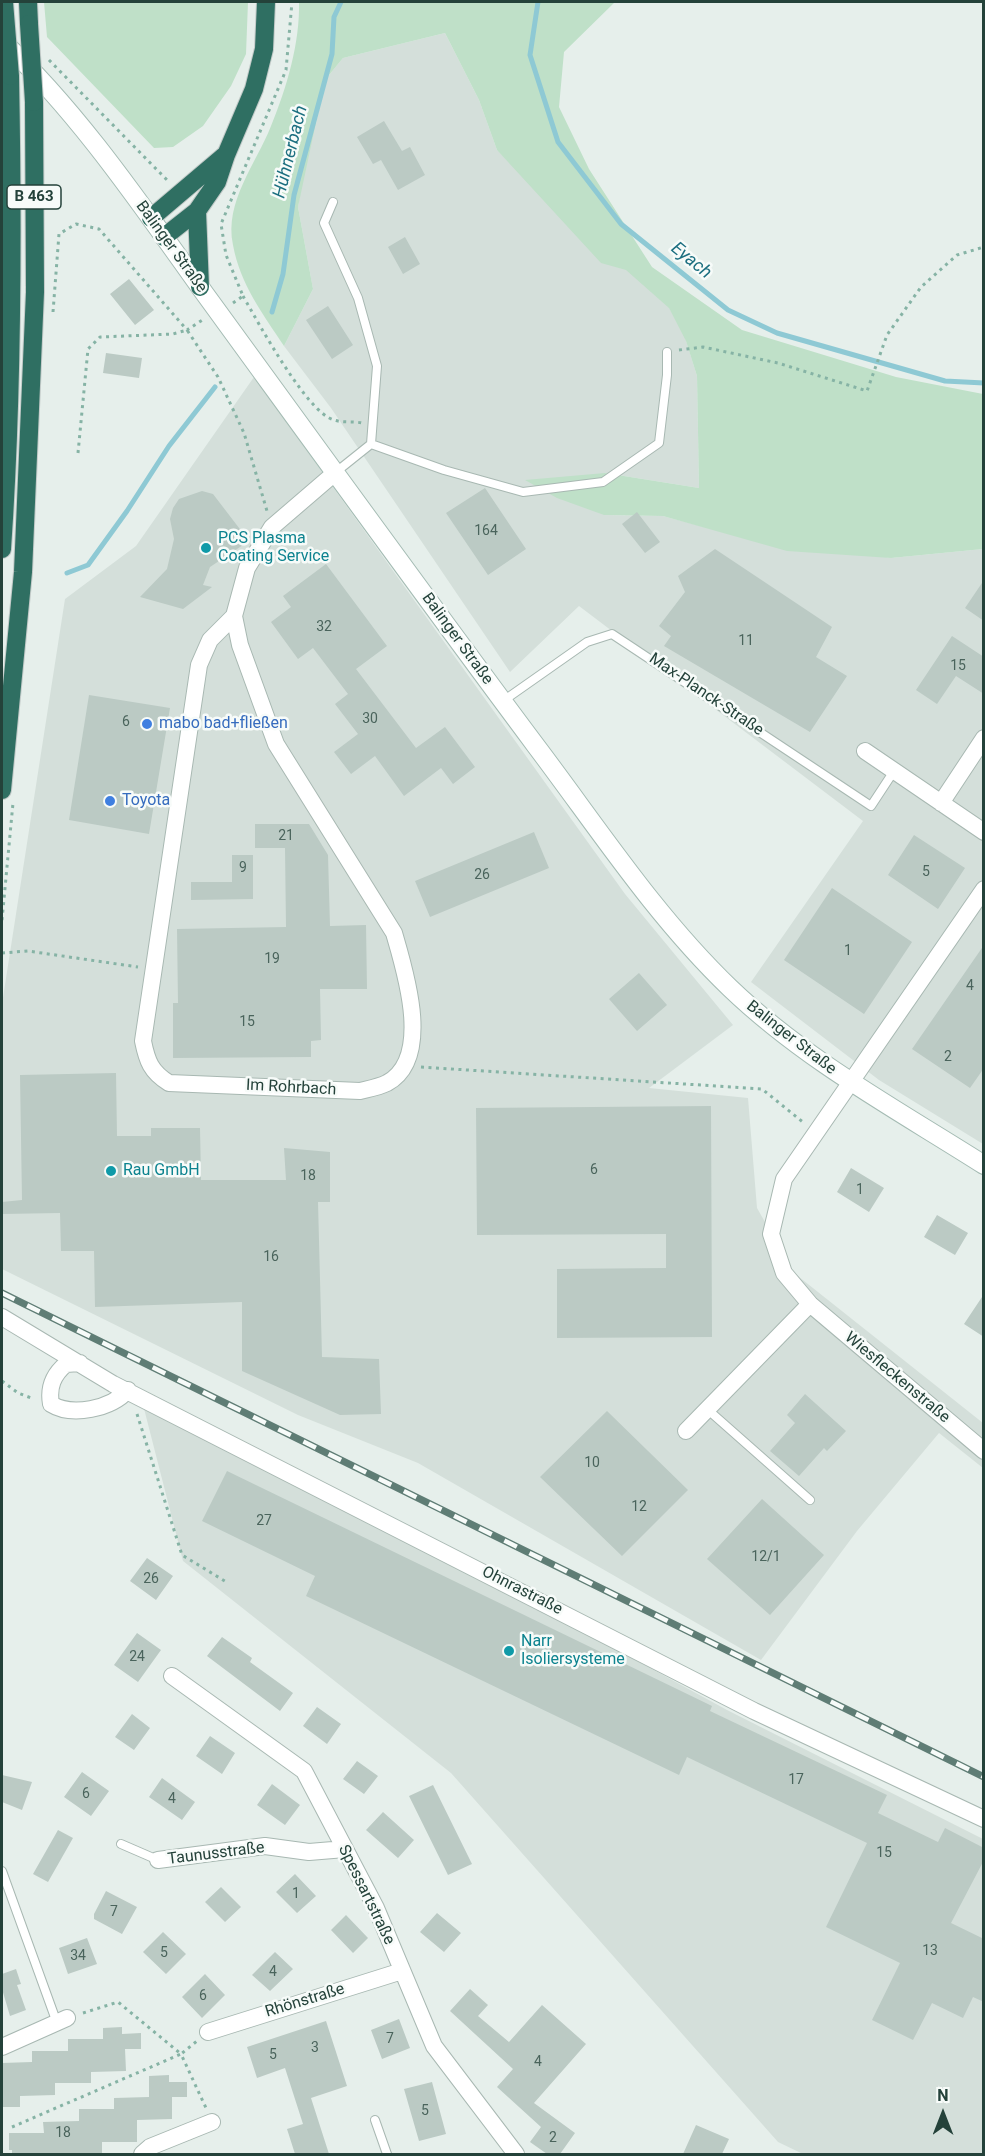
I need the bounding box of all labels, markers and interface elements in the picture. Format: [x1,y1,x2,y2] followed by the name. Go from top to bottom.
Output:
[269,104,313,200] water label: Hühnerbach
[7,185,61,209] road number: B 463
[131,197,211,297] street label: Balinger Straße
[666,238,716,284] water label: Eyach
[474,523,498,539] house number: 164
[218,529,329,567] place label: PCS Plasma Coating Service
[199,541,213,555] marker: PCS Plasma Coating Service
[417,589,497,689] street label: Balinger Straße
[316,619,332,635] house number: 32
[738,633,754,649] house number: 11
[645,650,767,740] street label: Max-Planck-Straße
[950,658,966,674] house number: 15
[362,711,378,727] house number: 30
[122,714,130,730] house number: 6
[159,714,288,734] place label: mabo bad+fließen
[140,717,154,731] marker: mabo bad+fließen
[122,791,170,811] place label: Toyota
[103,794,117,808] marker: Toyota
[278,828,294,844] house number: 21
[239,860,247,876] house number: 9
[922,864,930,880] house number: 5
[474,867,490,883] house number: 26
[844,943,852,959] house number: 1
[264,951,280,967] house number: 19
[966,978,974,994] house number: 4
[742,997,840,1079] street label: Balinger Straße
[239,1014,255,1030] house number: 15
[944,1049,952,1065] house number: 2
[245,1076,337,1100] street label: Im Rohrbach
[123,1161,200,1181] place label: Rau GmbH
[590,1162,598,1178] house number: 6
[104,1164,118,1178] marker: Rau GmbH
[300,1168,316,1184] house number: 18
[856,1182,864,1198] house number: 1
[263,1249,279,1265] house number: 16
[841,1328,953,1428] street label: Wiesfleckenstraße
[584,1455,600,1471] house number: 10
[631,1499,647,1515] house number: 12
[256,1513,272,1529] house number: 27
[751,1549,781,1565] house number: 12/1
[479,1563,565,1619] street label: Ohnrastraße
[143,1571,159,1587] house number: 26
[521,1632,625,1670] place label: Narr Isoliersysteme
[502,1644,516,1658] marker: Narr Isoliersysteme
[129,1649,145,1665] house number: 24
[788,1772,804,1788] house number: 17
[82,1786,90,1802] house number: 6
[168,1791,176,1807] house number: 4
[166,1839,266,1869] street label: Taunusstraße
[334,1842,398,1948] street label: Spessartstraße
[876,1845,892,1861] house number: 15
[292,1886,300,1902] house number: 1
[110,1904,118,1920] house number: 7
[922,1943,938,1959] house number: 13
[160,1945,168,1961] house number: 5
[70,1948,86,1964] house number: 34
[269,1964,277,1980] house number: 4
[263,1980,347,2022] street label: Rhönstraße
[199,1988,207,2004] house number: 6
[386,2031,394,2047] house number: 7
[311,2040,319,2056] house number: 3
[269,2047,277,2063] house number: 5
[534,2054,542,2070] house number: 4
[913,2084,973,2144] north arrow
[937,2086,949,2105] text: N
[421,2103,429,2119] house number: 5
[55,2125,71,2141] house number: 18
[549,2130,557,2146] house number: 2

